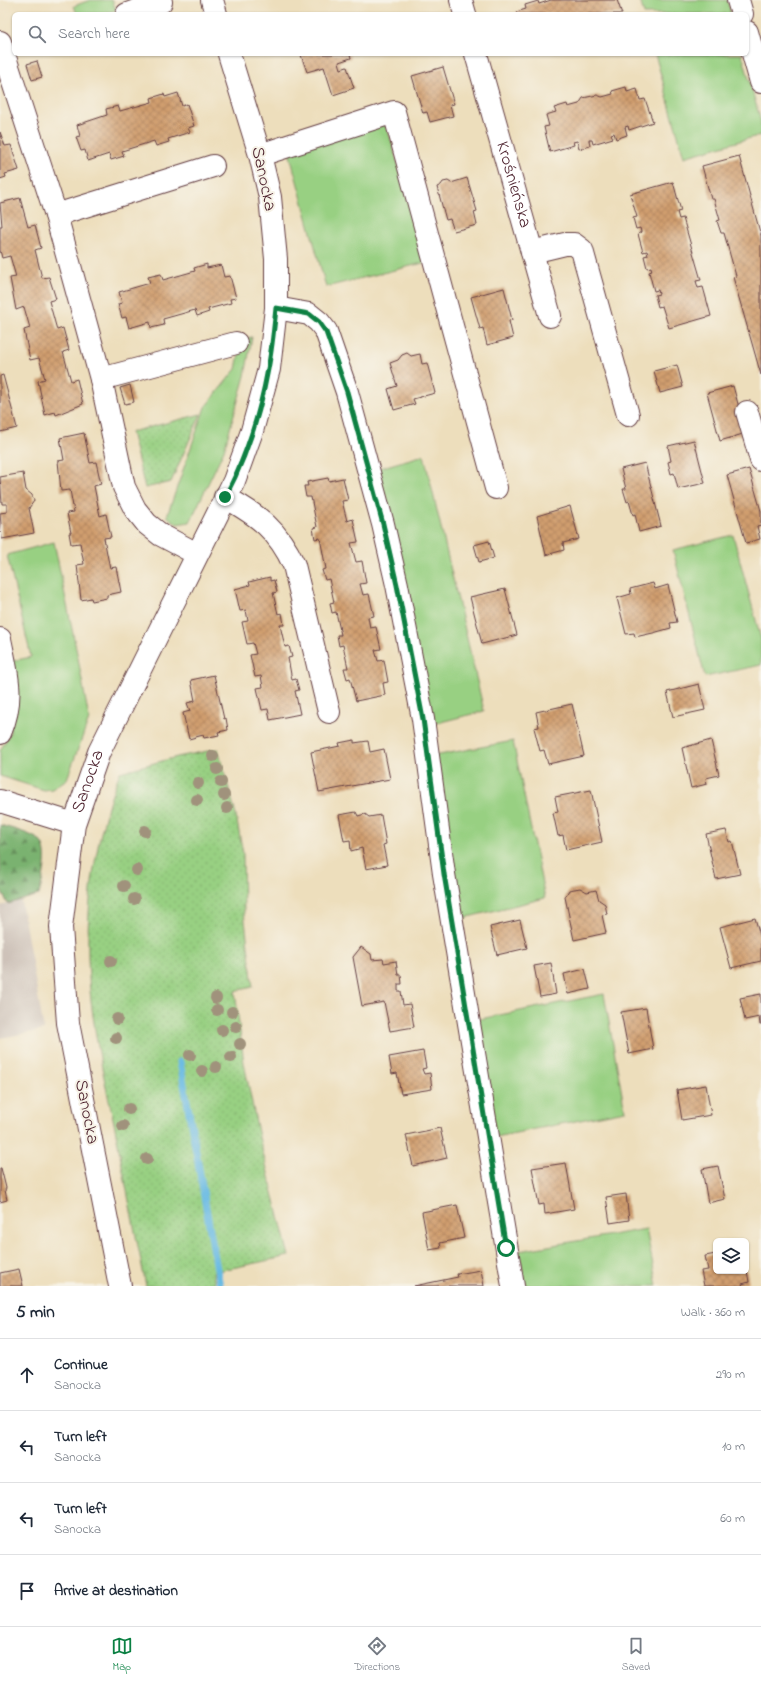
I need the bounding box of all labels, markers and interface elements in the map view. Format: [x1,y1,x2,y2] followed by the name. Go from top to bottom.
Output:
[12,12,749,56] search box
[26,23,48,45] icon: search
[58,23,130,45] text: Search here
[488,139,538,231] street label: Krośnieńska
[244,144,282,214] street label: Sanocka
[216,488,234,506] route end
[66,747,112,817] street label: Sanocka
[67,1078,105,1146] street label: Sanocka
[713,1238,749,1274] map controls
[713,1238,749,1274] button: layers
[497,1239,515,1257] route start
[16,1300,55,1325] text: 5 min
[681,1303,745,1322] text: Walk · 360 m
[54,1354,108,1376] text: Continue
[16,1364,38,1386] icon: ahead
[716,1365,745,1384] text: 290 m
[54,1376,101,1395] text: Sanocka
[54,1426,107,1448] text: Turn left
[16,1436,38,1458] icon: left
[722,1437,745,1456] text: 10 m
[54,1448,101,1467] text: Sanocka
[54,1498,107,1520] text: Turn left
[16,1508,38,1530] icon: left
[720,1509,745,1528] text: 60 m
[54,1520,101,1539] text: Sanocka
[16,1580,38,1602] icon: arrive
[54,1580,178,1602] text: Arrive at destination
[111,1635,133,1675] tab: Map
[354,1635,400,1675] tab: Directions
[622,1635,650,1675] tab: Saved

